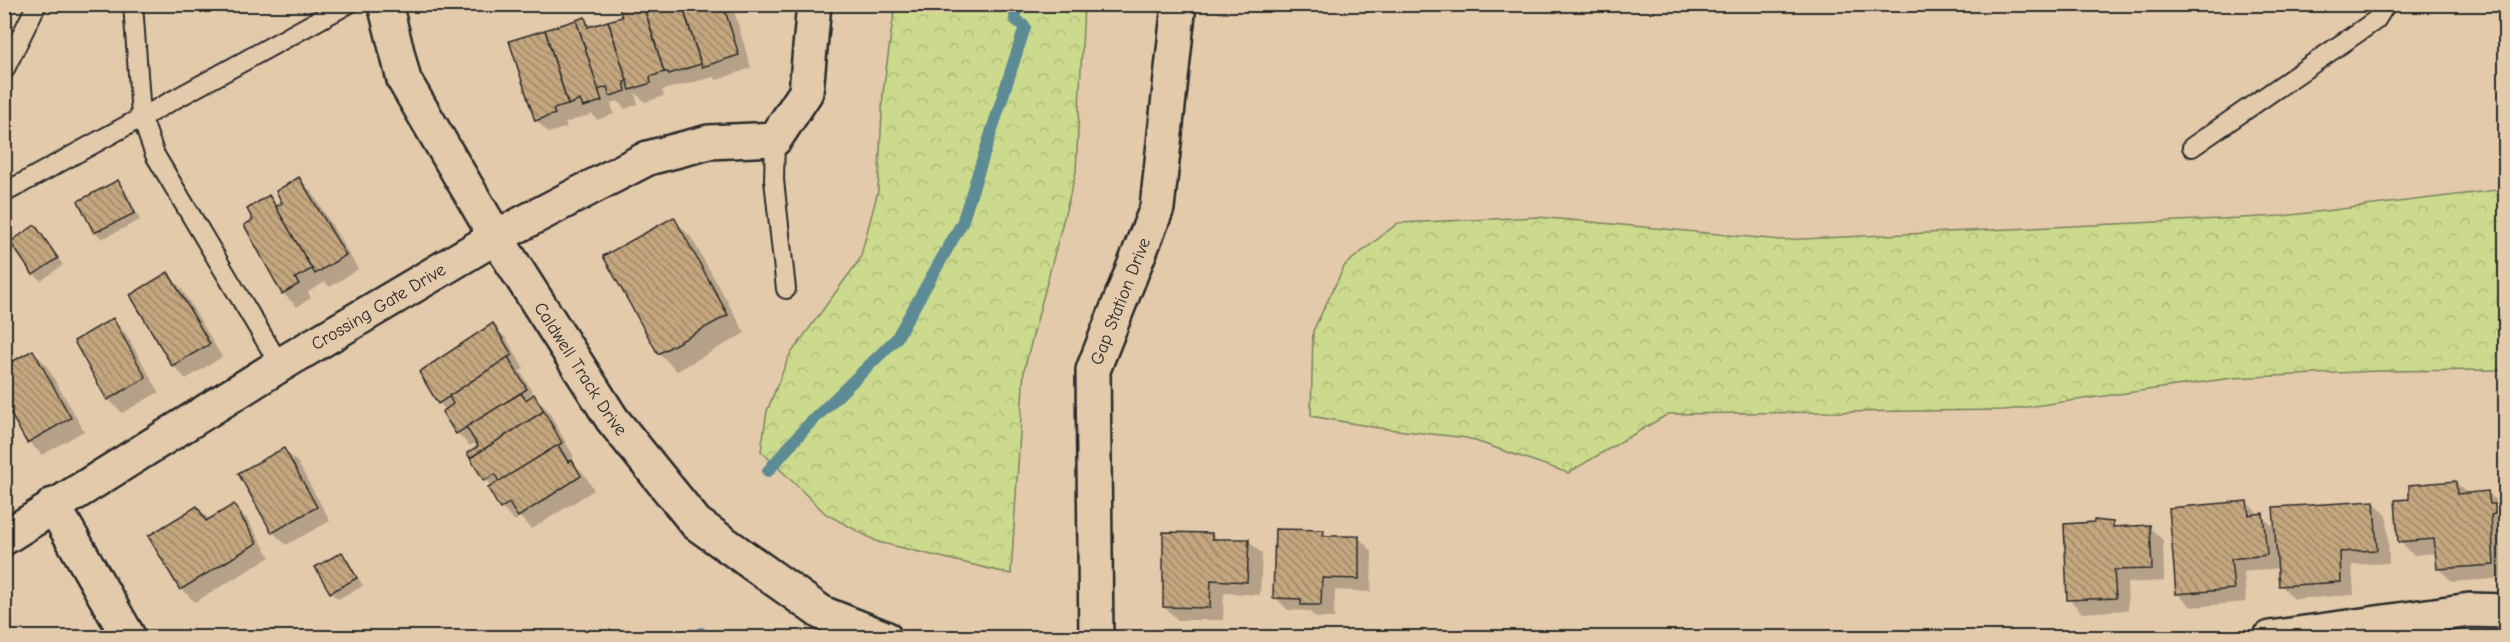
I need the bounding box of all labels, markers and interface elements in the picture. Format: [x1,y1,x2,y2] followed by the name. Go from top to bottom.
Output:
[1086,235,1155,368] street label: Gap Station Drive
[308,259,450,355] street label: Crossing Gate Drive
[529,298,631,440] street label: Caldwell Track Drive

